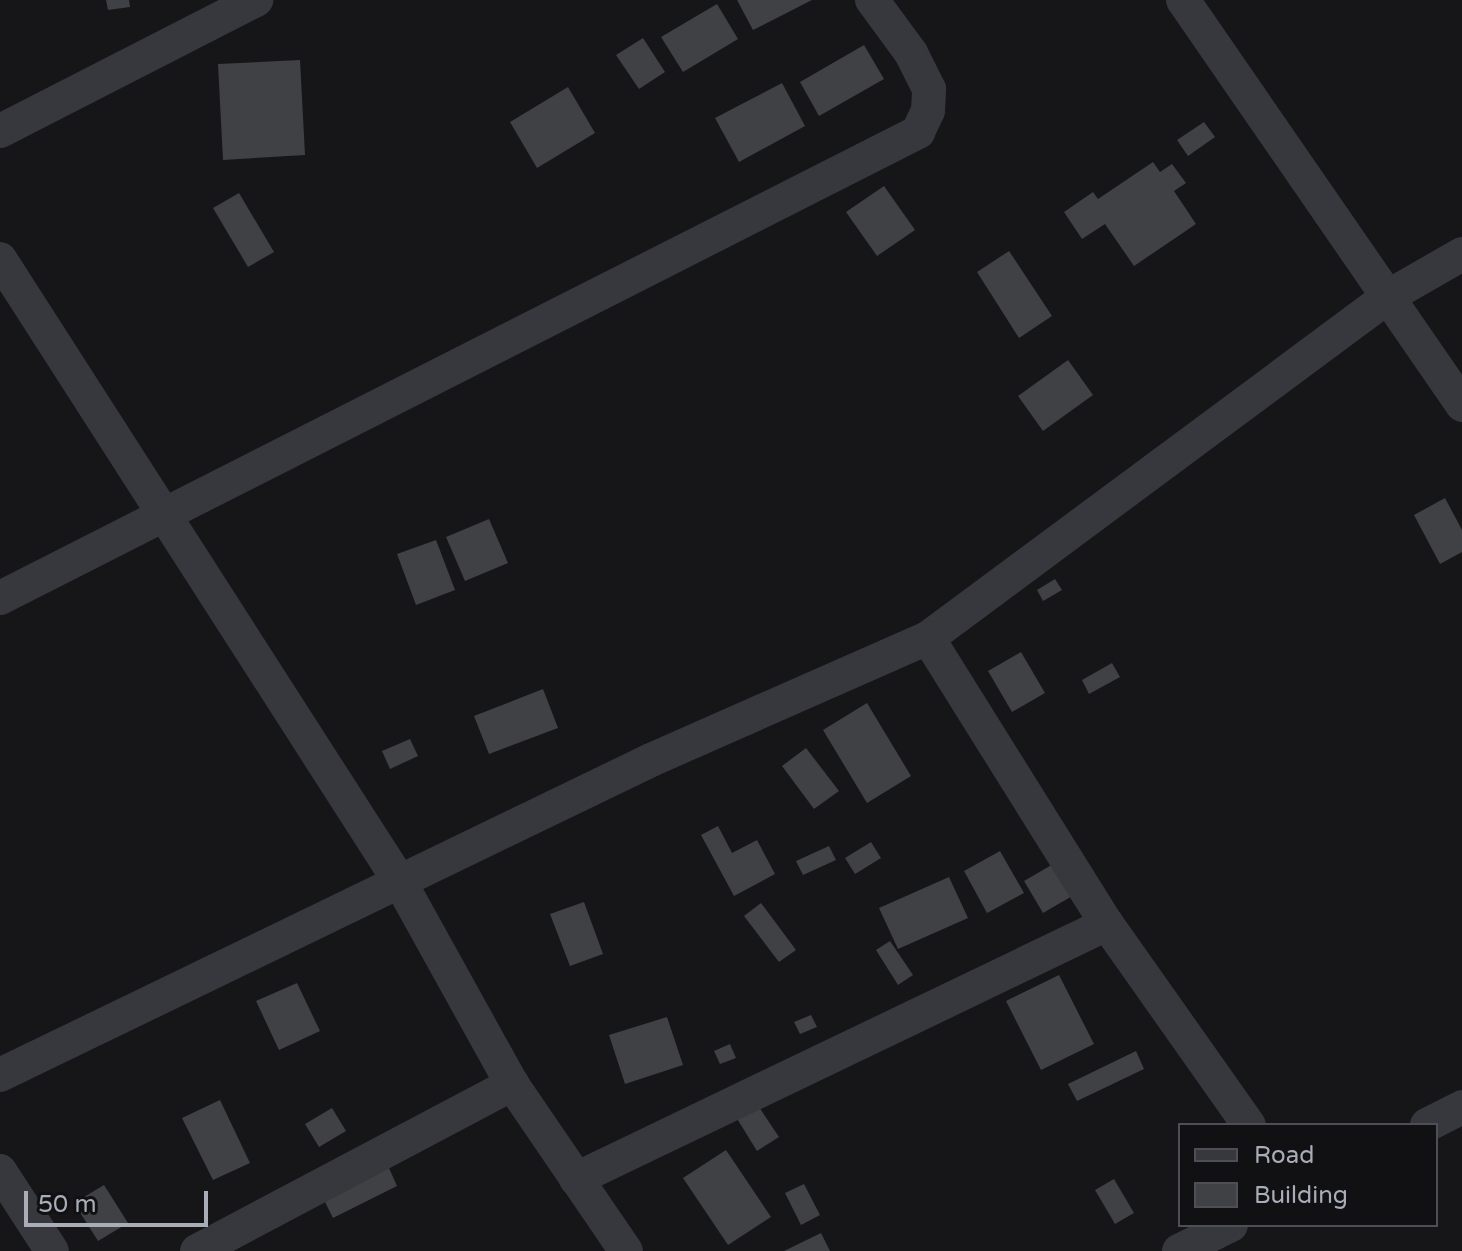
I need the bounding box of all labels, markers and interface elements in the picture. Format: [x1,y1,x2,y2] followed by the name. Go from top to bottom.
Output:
[1178,1123,1438,1227] legend
[1254,1141,1314,1170] text: Road
[28,1175,212,1225] scale bar
[1254,1181,1348,1210] text: Building
[38,1190,96,1219] text: 50 m

